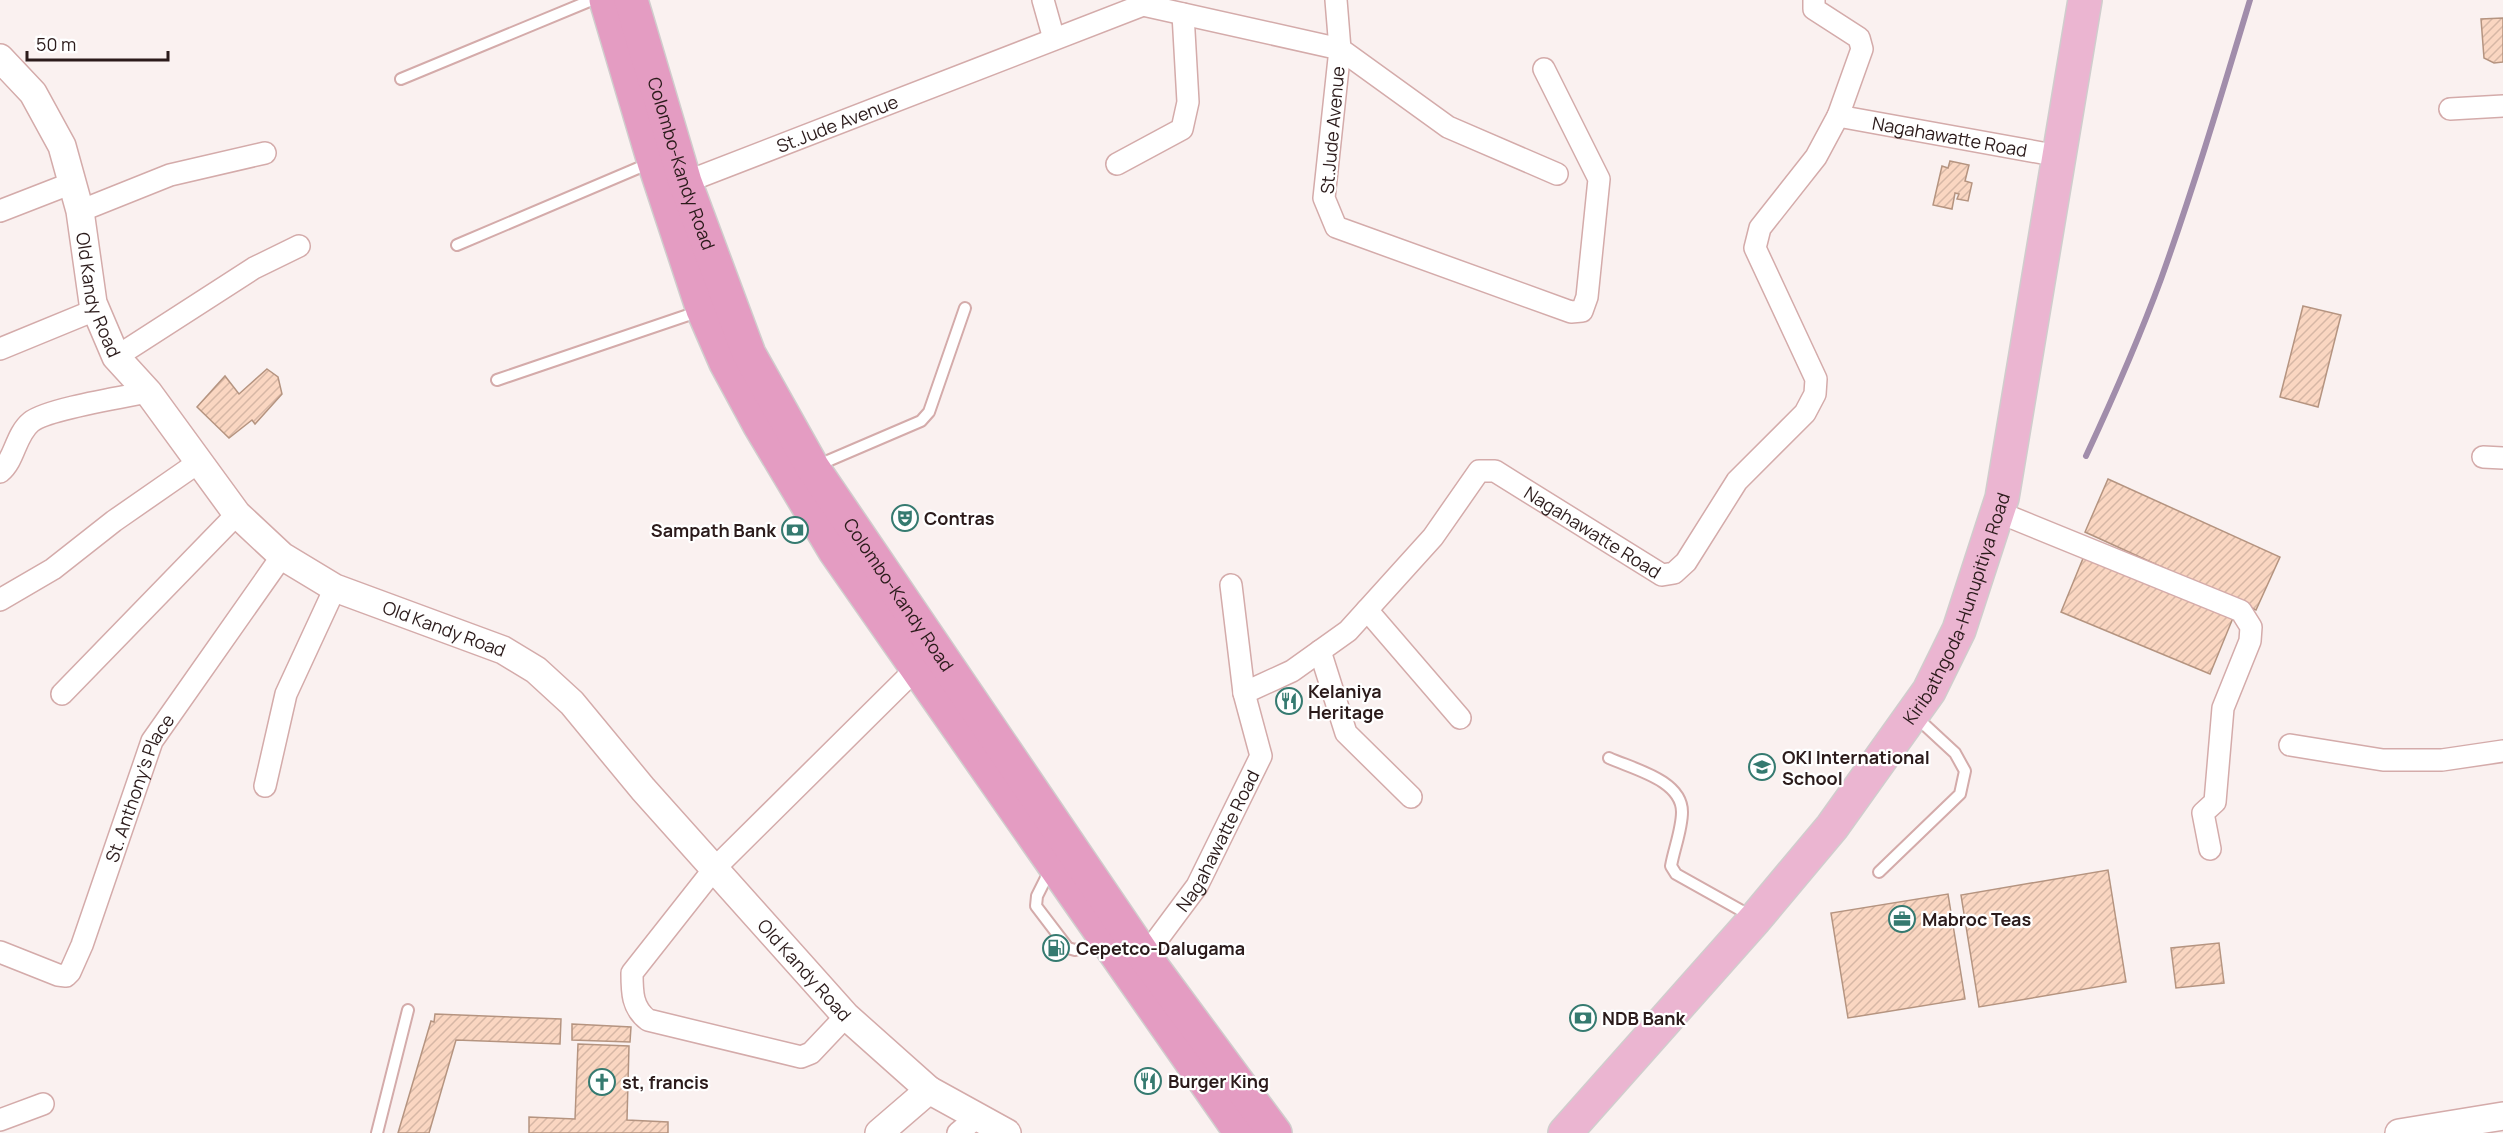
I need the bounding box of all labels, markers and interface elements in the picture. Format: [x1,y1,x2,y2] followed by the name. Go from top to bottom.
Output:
[27,24,168,62] scale bar
[36,32,76,56] text: 50 m
[1314,65,1350,195] street label: St.Jude Avenue
[642,74,721,253] street label: Colombo-Kandy Road
[773,89,901,158] street label: St.Jude Avenue
[1870,110,2029,162] street label: Nagahawatte Road
[71,230,127,361] street label: Old Kandy Road
[1520,480,1666,584] street label: Nagahawatte Road
[1897,490,2015,729] street label: Kiribathgoda-Hunupitiya Road
[890,503,920,533] theatre icon: Contras
[924,506,995,530] place label: Contras
[838,513,959,676] street label: Colombo-Kandy Road
[780,515,810,545] bank icon: Sampath Bank
[651,518,777,542] place label: Sampath Bank
[380,595,509,662] street label: Old Kandy Road
[1308,679,1384,724] place label: Kelaniya Heritage
[1274,686,1304,716] restaurant icon: Kelaniya Heritage
[99,709,179,865] street label: St. Anthony’s Place
[1782,745,1930,790] place label: OKI International School
[1747,752,1777,782] school or university icon: OKI International School
[1170,766,1264,916] street label: Nagahawatte Road
[1887,904,1917,934] office icon: Mabroc Teas
[1922,907,2031,931] place label: Mabroc Teas
[753,914,857,1026] street label: Old Kandy Road
[1041,933,1071,963] fuel station icon: Cepetco-Dalugama
[1076,936,1245,960] place label: Cepetco-Dalugama
[1568,1003,1598,1033] bank icon: NDB Bank
[1602,1006,1686,1030] place label: NDB Bank
[1133,1066,1163,1096] restaurant icon: Burger King
[587,1067,617,1097] church icon: st, francis
[1168,1069,1269,1093] place label: Burger King
[622,1070,709,1094] place label: st, francis

